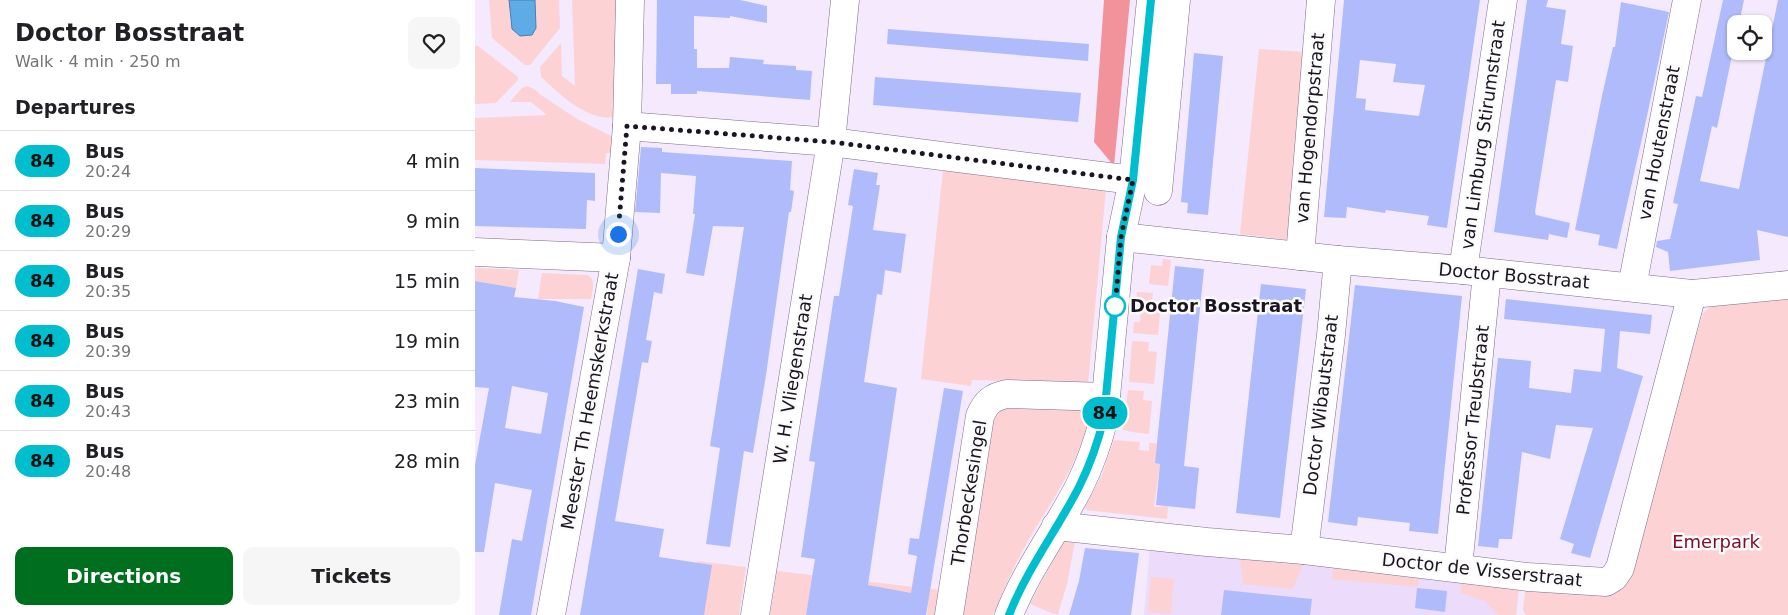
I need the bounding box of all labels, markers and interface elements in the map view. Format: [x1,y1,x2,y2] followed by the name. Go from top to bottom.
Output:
[1727,15,1772,60] map controls
[1727,15,1772,60] button: locate
[408,17,460,69] button: heart
[15,19,244,47] text: Doctor Bosstraat
[1456,19,1509,251] street label: van Limburg Stirumstraat
[1291,32,1328,224] street label: van Hogendorpstraat
[15,52,180,71] text: Walk · 4 min · 250 m
[1633,64,1684,222] street label: van Houtenstraat
[15,96,136,118] text: Departures
[85,140,124,162] text: Bus
[30,150,55,171] text: 84
[406,150,460,172] text: 4 min
[85,162,131,181] text: 20:24
[85,200,124,222] text: Bus
[30,210,55,231] text: 84
[406,210,460,232] text: 9 min
[85,222,131,241] text: 20:29
[606,222,631,247] your location
[1438,258,1590,293] street label: Doctor Bosstraat
[85,260,124,282] text: Bus
[30,270,55,291] text: 84
[394,270,460,292] text: 15 min
[557,271,622,531] street label: Meester Th Heemskerkstraat
[85,282,131,301] text: 20:35
[769,292,816,466] street label: W. H. Vliegenstraat
[1104,295,1126,317] marker: Doctor Bosstraat
[1130,295,1302,316] place label: Doctor Bosstraat
[1299,313,1342,497] street label: Doctor Wibautstraat
[85,320,124,342] text: Bus
[1452,324,1493,516] street label: Professor Treubstraat
[30,330,55,351] text: 84
[394,330,460,352] text: 19 min
[85,342,131,361] text: 20:39
[85,380,124,402] text: Bus
[30,390,55,411] text: 84
[394,390,460,412] text: 23 min
[1083,397,1127,429] line badge: 84
[85,402,131,421] text: 20:43
[1092,402,1118,423] text: 84
[946,419,990,568] street label: Thorbeckesingel
[85,440,124,462] text: Bus
[30,450,55,471] text: 84
[394,450,460,472] text: 28 min
[85,462,131,481] text: 20:48
[1672,531,1760,552] park label: Emerpark
[15,547,233,605] button: Directions
[243,547,460,605] button: Tickets
[1381,549,1583,590] street label: Doctor de Visserstraat

